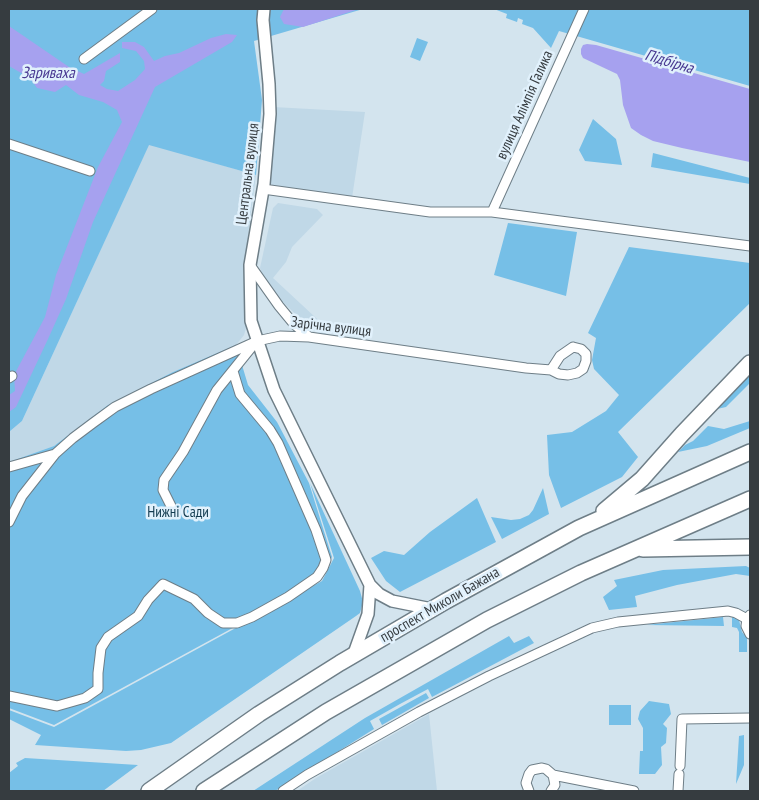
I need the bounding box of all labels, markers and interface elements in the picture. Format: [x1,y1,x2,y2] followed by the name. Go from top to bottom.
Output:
[642,46,696,78] water label: Підбірна
[493,48,557,162] street label: вулиця Алімпія Галика
[21,63,75,83] water label: Зариваха
[233,122,263,226] street label: Центральна вулиця
[290,313,372,341] street label: Зарічна вулиця
[147,504,209,522] park label: Нижні Сади
[377,564,503,646] street label: проспект Миколи Бажана

